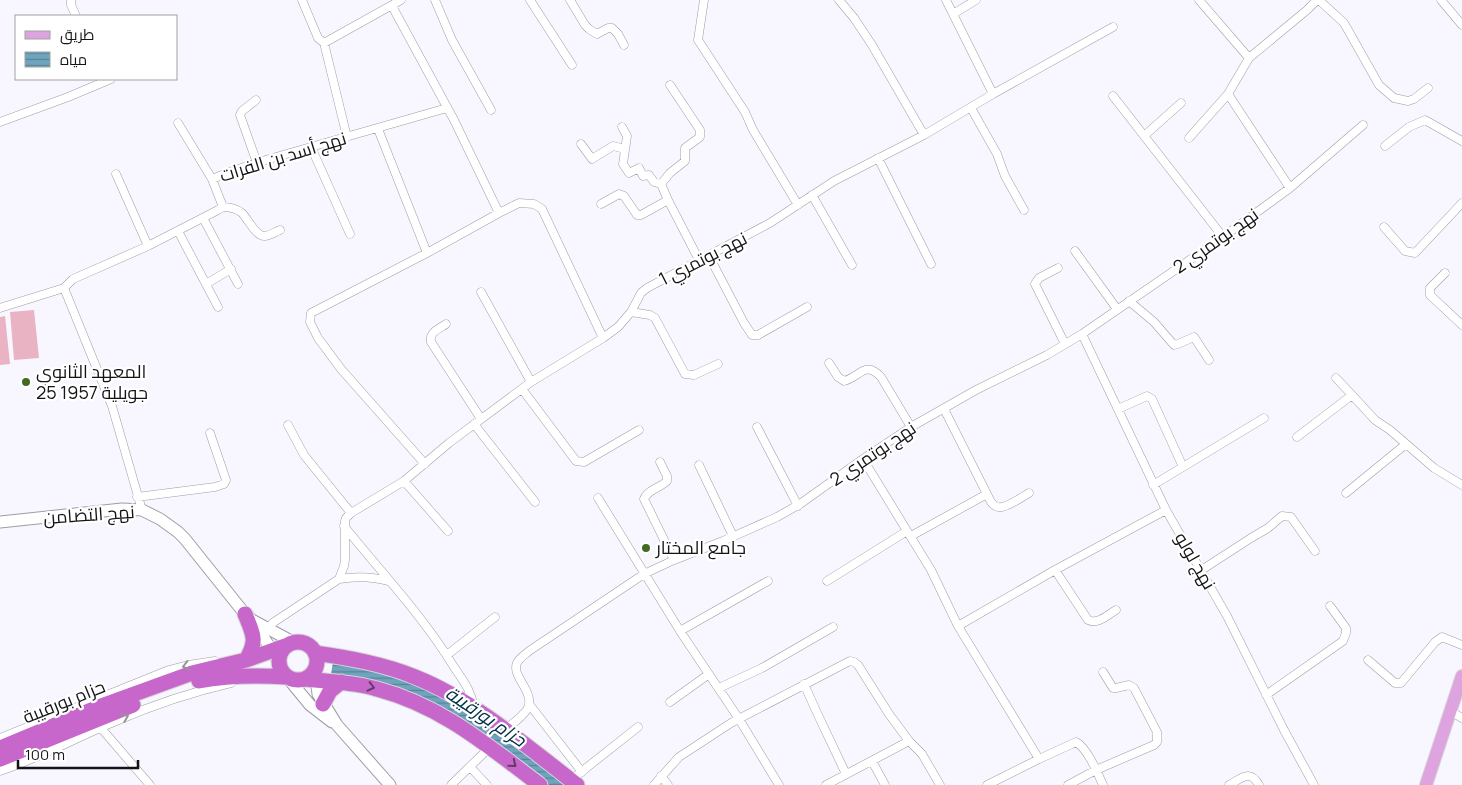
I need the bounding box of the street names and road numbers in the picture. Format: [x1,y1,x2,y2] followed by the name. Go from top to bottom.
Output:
[216,125,349,188] street label: نهج أسد بن الفرات
[1168,202,1265,281] street label: نهج بوتمري 2
[654,226,752,293] street label: نهج بوتمري 1
[825,415,922,493] street label: نهج بوتمري 2
[42,499,135,530] street label: نهج التضامن
[1169,528,1222,594] street label: نهج لولو
[19,674,109,729] street label: حزام بورقيبة

